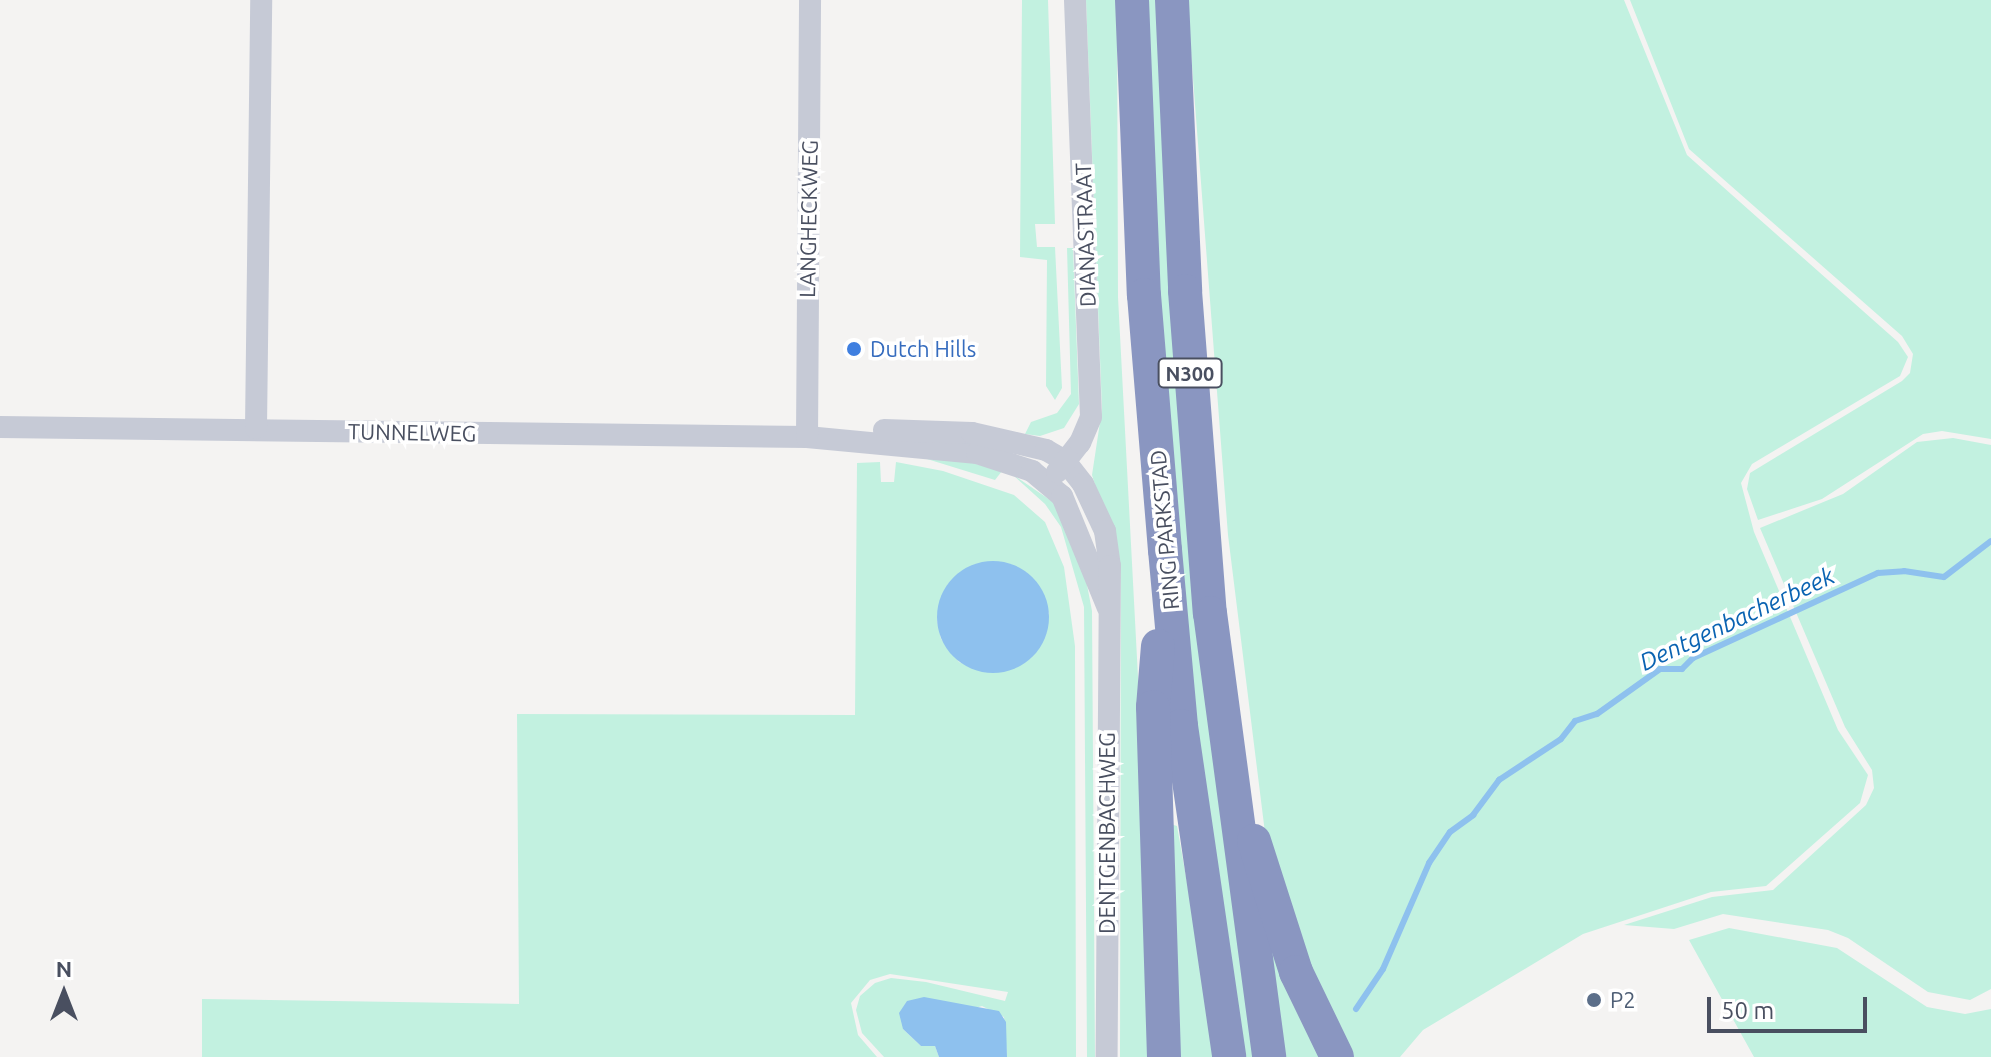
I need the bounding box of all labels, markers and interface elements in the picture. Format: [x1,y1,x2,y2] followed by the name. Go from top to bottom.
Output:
[793,140,823,298] street label: LANGHECKWEG
[1069,162,1101,308] street label: DIANASTRAAT
[870,336,976,362] place label: Dutch Hills
[845,340,863,358] marker: Dutch Hills
[1156,357,1224,389] road number: N300
[348,418,476,446] street label: TUNNELWEG
[1144,449,1184,611] street label: RING PARKSTAD
[1635,561,1839,677] water label: Dentgenbacherbeek
[1094,732,1120,934] street label: DENTGENBACHWEG
[24,953,104,1033] north arrow
[56,956,72,981] text: N
[1711,981,1871,1031] scale bar
[1610,987,1636,1013] place label: P2
[1585,991,1603,1009] marker: P2
[1721,997,1774,1024] text: 50 m

